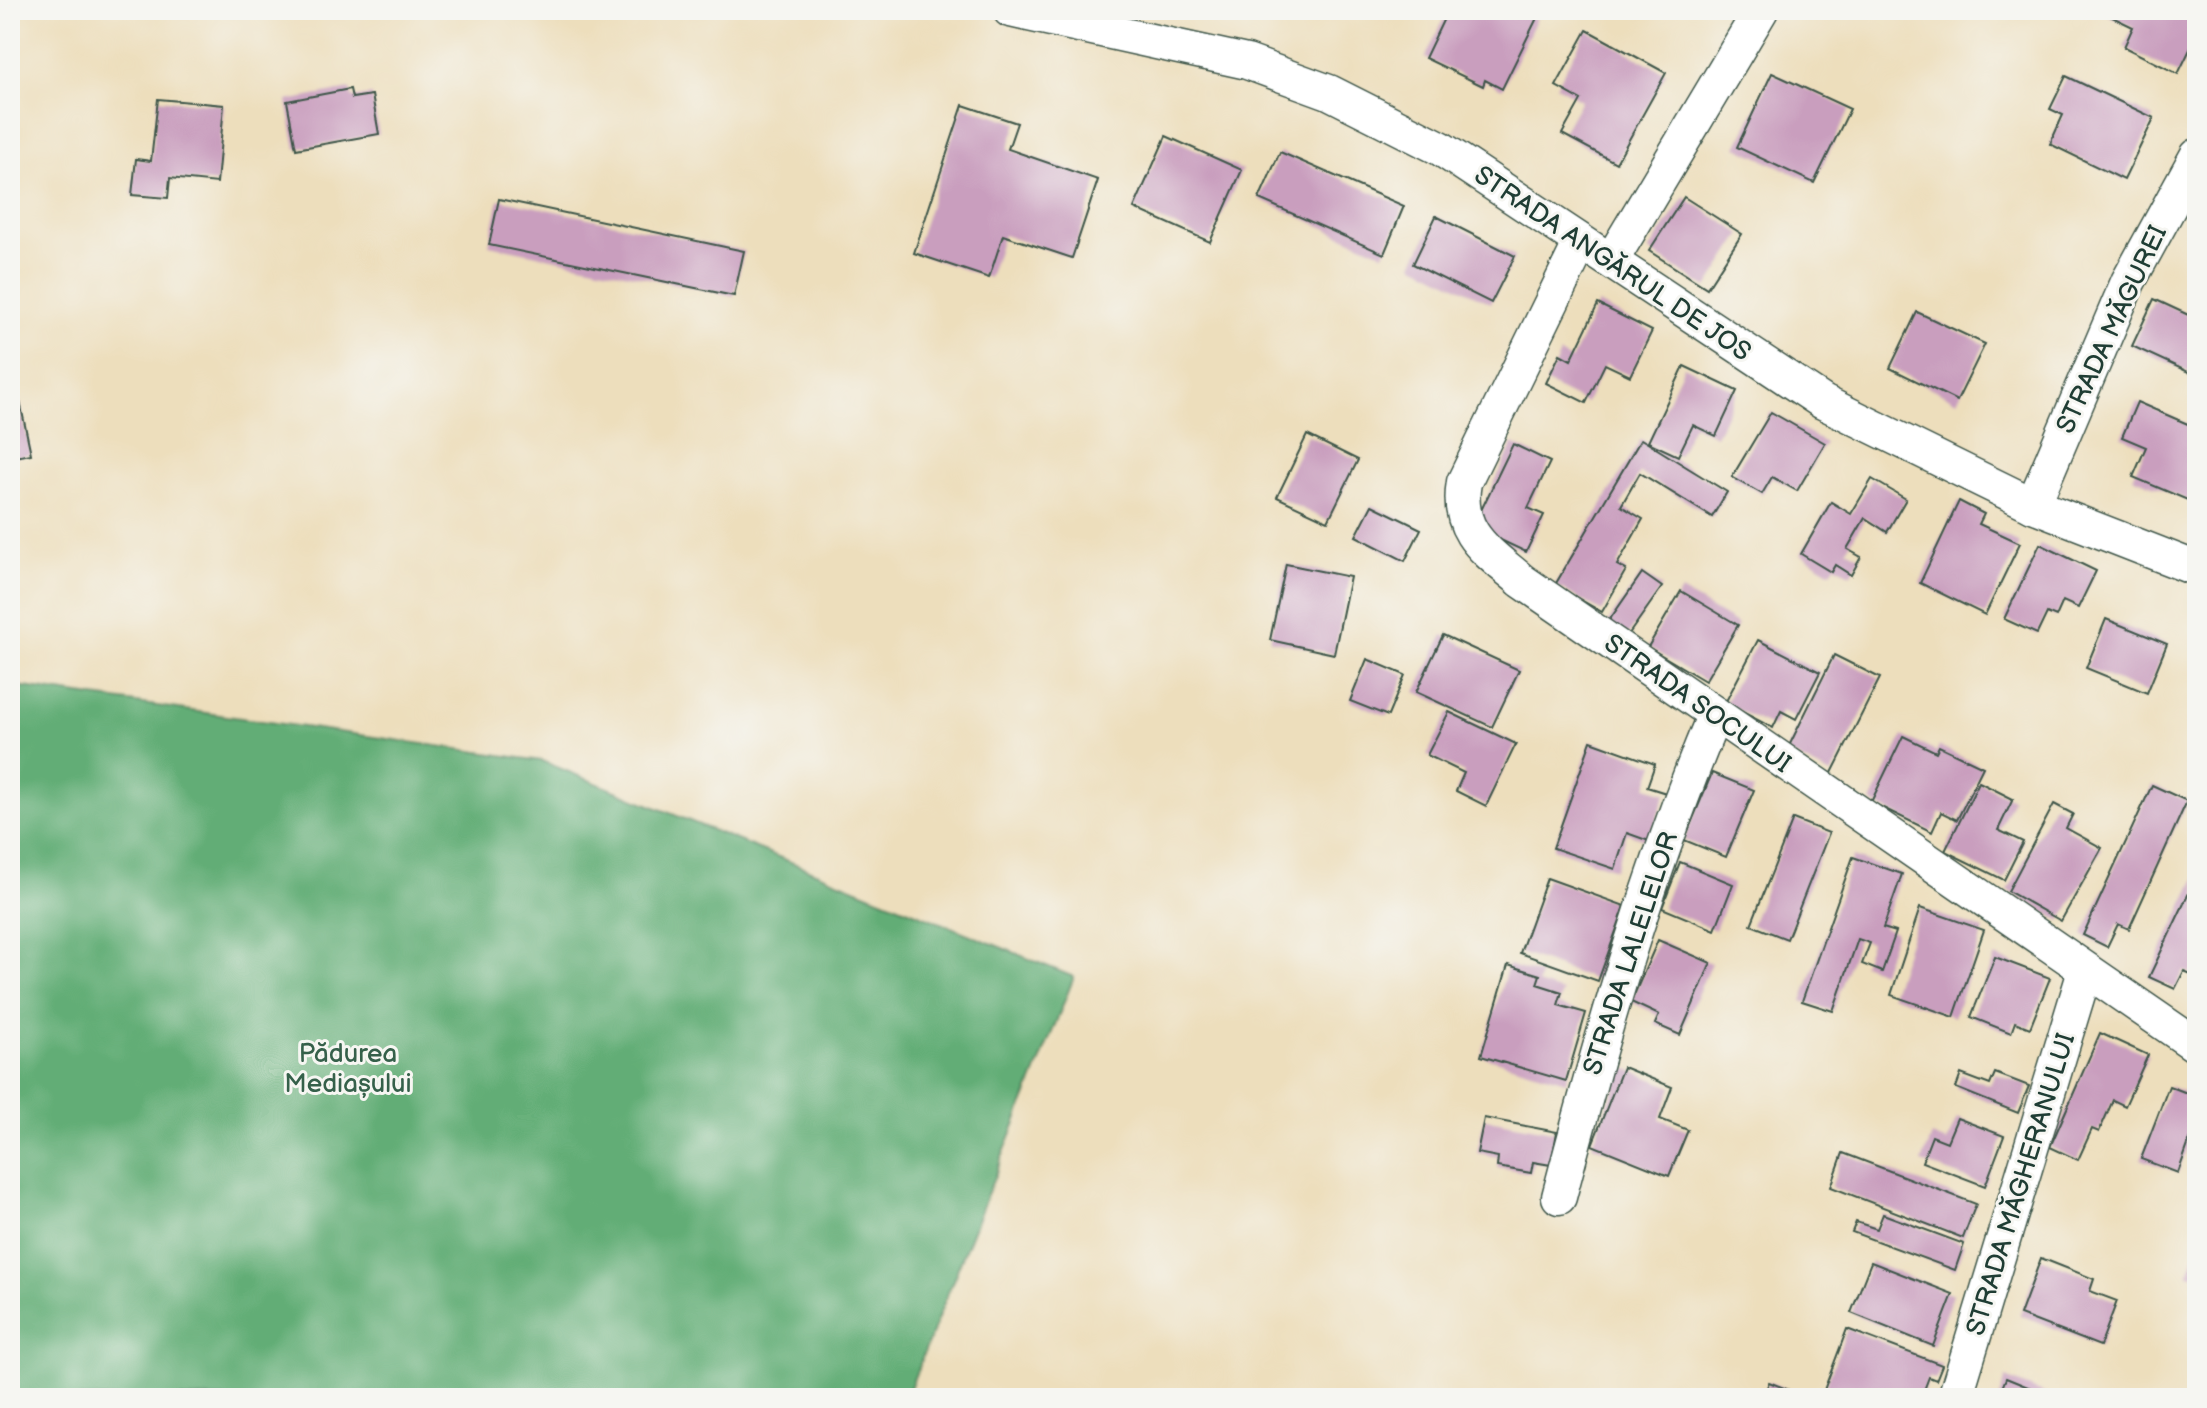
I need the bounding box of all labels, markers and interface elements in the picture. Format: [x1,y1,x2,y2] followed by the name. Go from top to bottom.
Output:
[1468,159,1757,369] street label: STRADA ANGĂRUL DE JOS
[2050,220,2174,439] street label: STRADA MĂGUREI
[1598,628,1796,780] street label: STRADA SOCULUI
[1577,828,1685,1079] street label: STRADA LALELELOR
[1960,1029,2082,1339] street label: STRADA MĂGHERANULUI
[284,1039,412,1100] park label: Pădurea Mediașului

